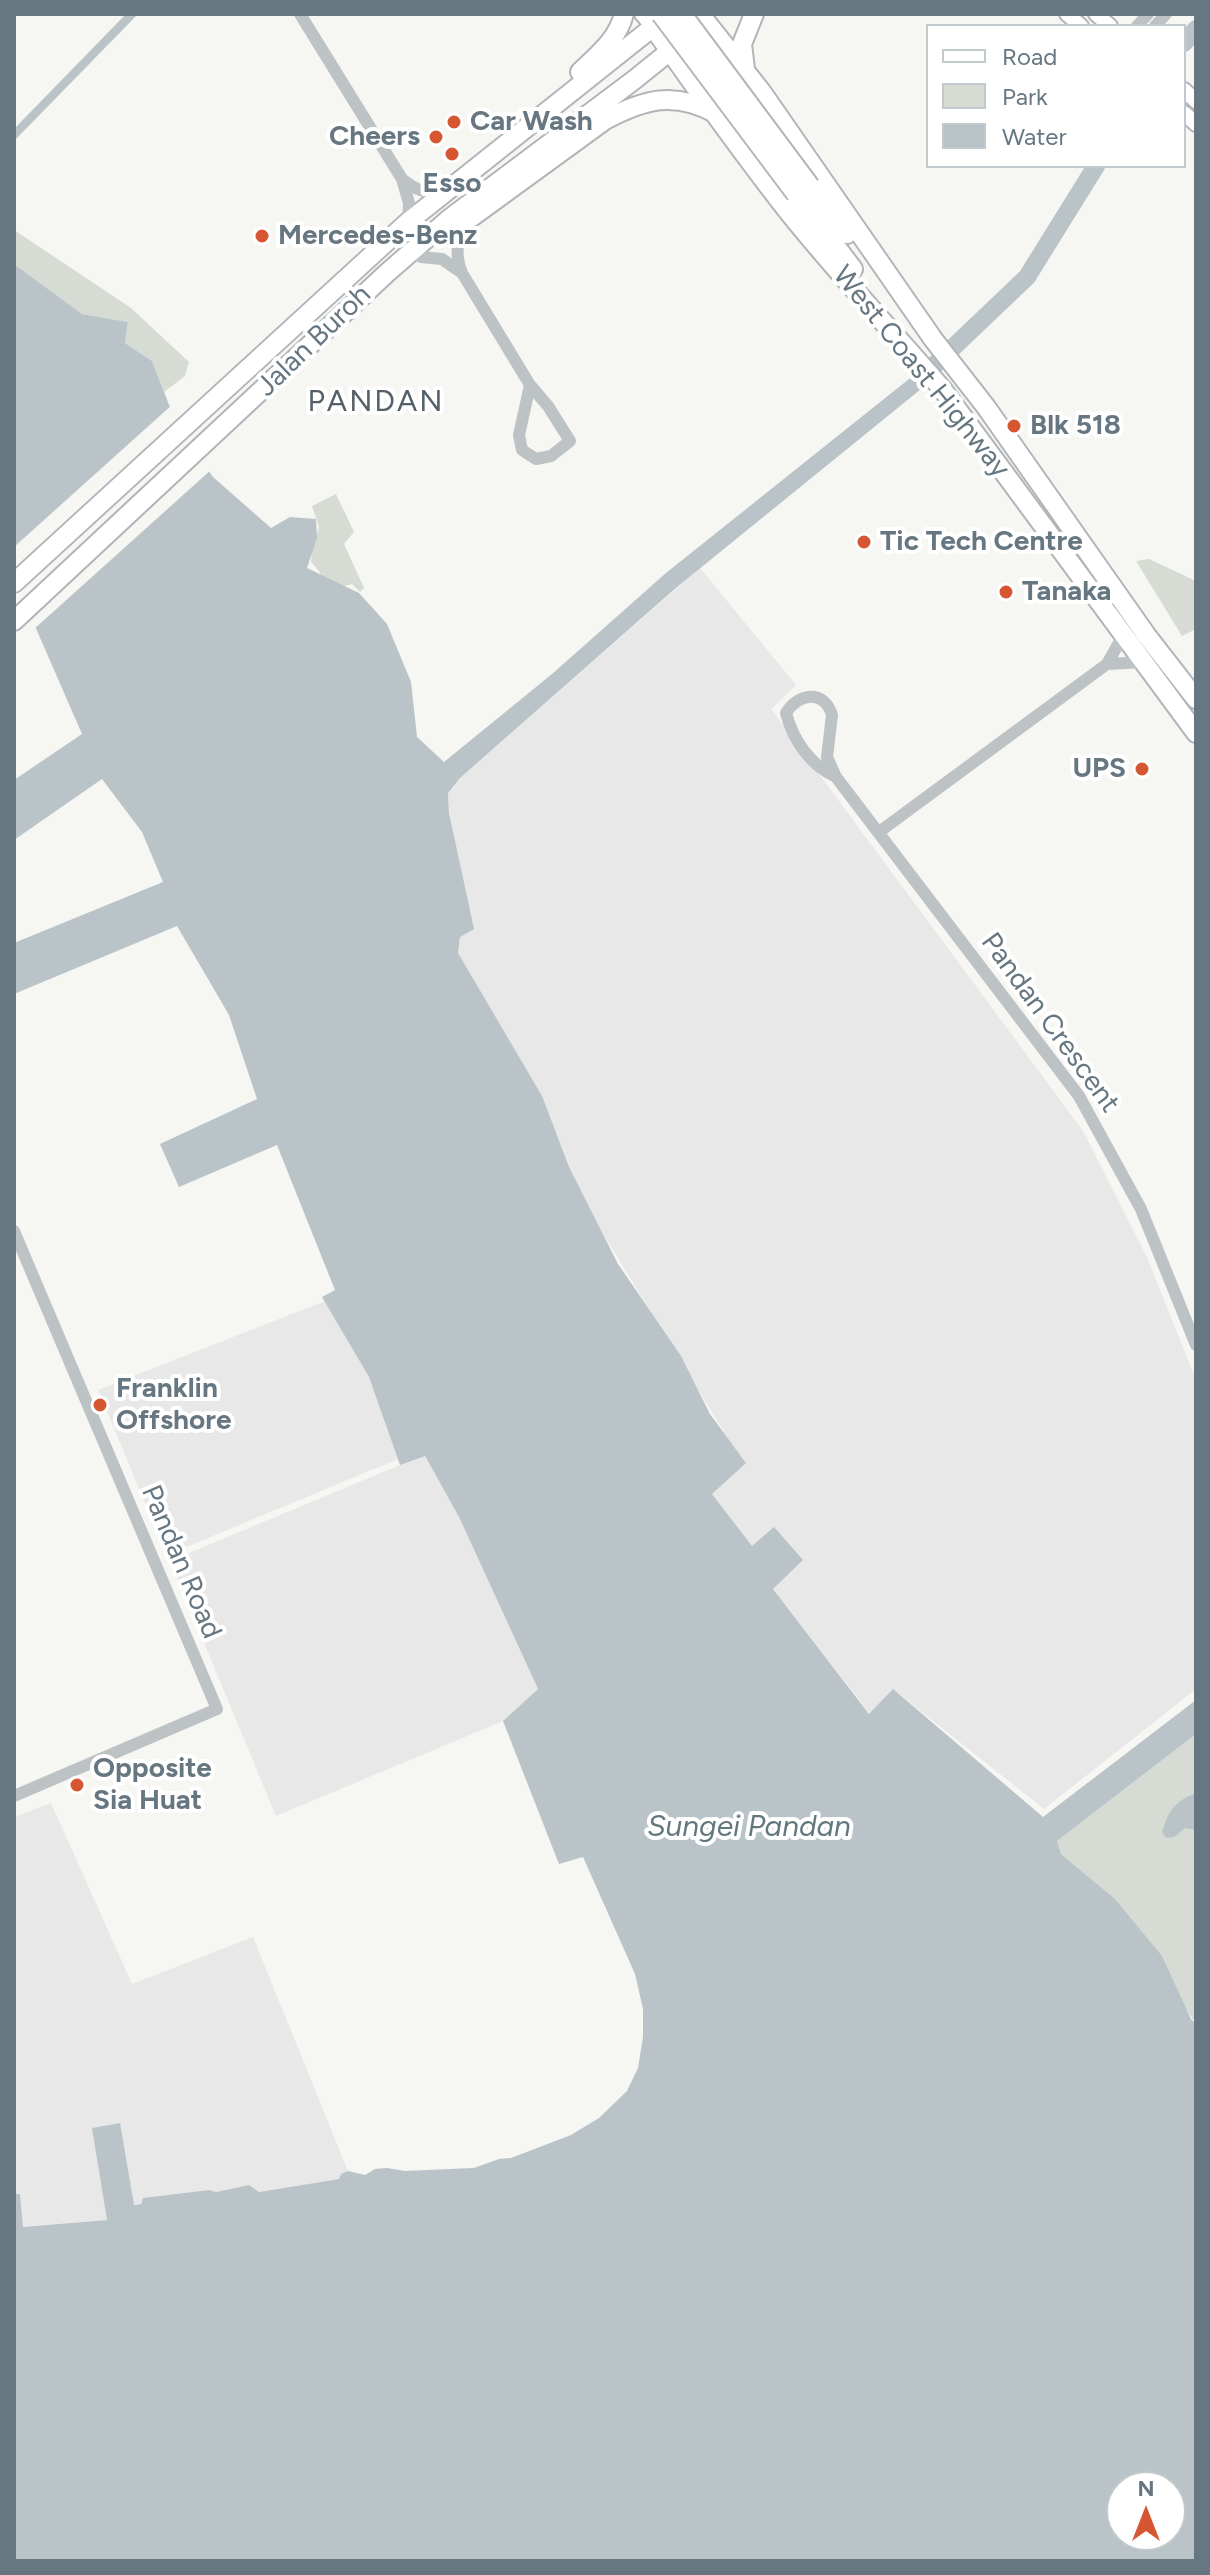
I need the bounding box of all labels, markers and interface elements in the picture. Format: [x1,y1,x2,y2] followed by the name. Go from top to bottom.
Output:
[926,24,1186,168] legend
[1002,42,1057,71] text: Road
[1002,82,1048,111] text: Park
[470,105,593,139] place label: Car Wash
[445,113,463,131] marker: Car Wash
[329,120,420,154] place label: Cheers
[1002,122,1067,151] text: Water
[427,128,445,146] marker: Cheers
[443,145,461,163] marker: Esso
[423,167,481,201] place label: Esso
[278,219,477,253] place label: Mercedes-Benz
[253,227,271,245] marker: Mercedes-Benz
[825,259,1017,485] street label: West Coast Highway
[250,278,378,404] street label: Jalan Buroh
[307,384,445,420] district label: PANDAN
[1030,409,1121,443] place label: Blk 518
[1005,417,1023,435] marker: Blk 518
[880,525,1083,559] place label: Tic Tech Centre
[855,533,873,551] marker: Tic Tech Centre
[1022,575,1112,609] place label: Tanaka
[997,583,1015,601] marker: Tanaka
[1072,752,1126,786] place label: UPS
[1133,760,1151,778] marker: UPS
[974,927,1126,1119] street label: Pandan Crescent
[116,1372,231,1438] place label: Franklin Offshore
[91,1396,109,1414] marker: Franklin Offshore
[134,1480,228,1644] street label: Pandan Road
[93,1752,212,1818] place label: Opposite Sia Huat
[68,1776,86,1794] marker: Opposite Sia Huat
[647,1809,851,1845] water label: Sungei Pandan
[1106,2471,1186,2551] north arrow
[1137,2475,1155,2502] text: N

